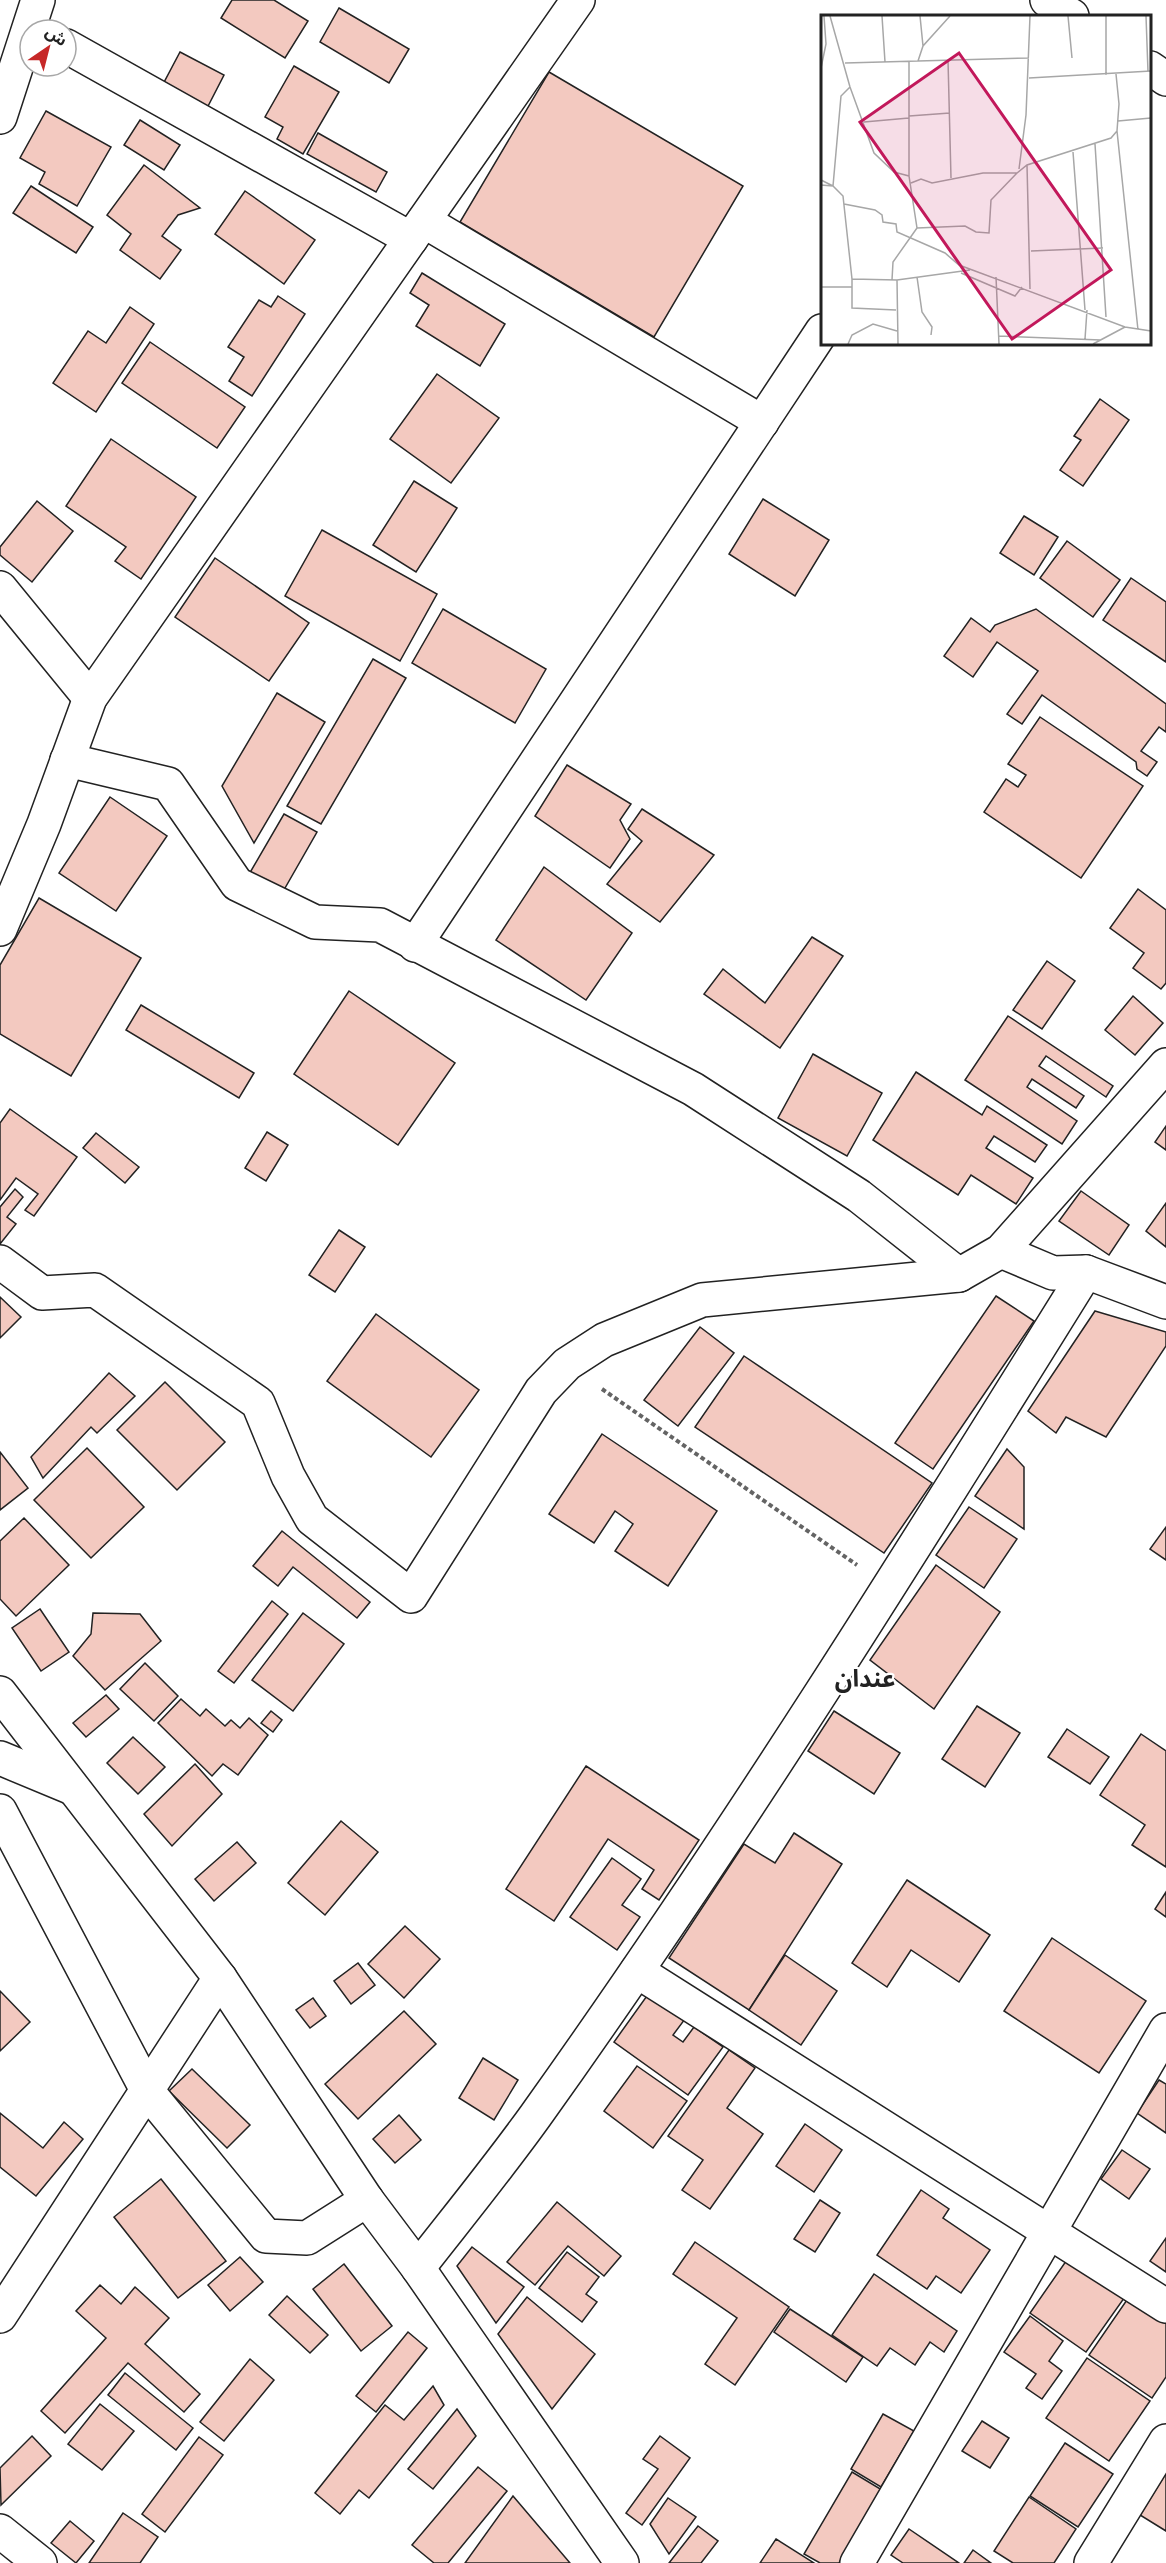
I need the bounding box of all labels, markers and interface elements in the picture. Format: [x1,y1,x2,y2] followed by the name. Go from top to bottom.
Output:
[821,15,1151,345] inset map
[18,18,78,78] north arrow
[42,22,71,50] text: ش
[835,1665,895,1693] district label: عندان

